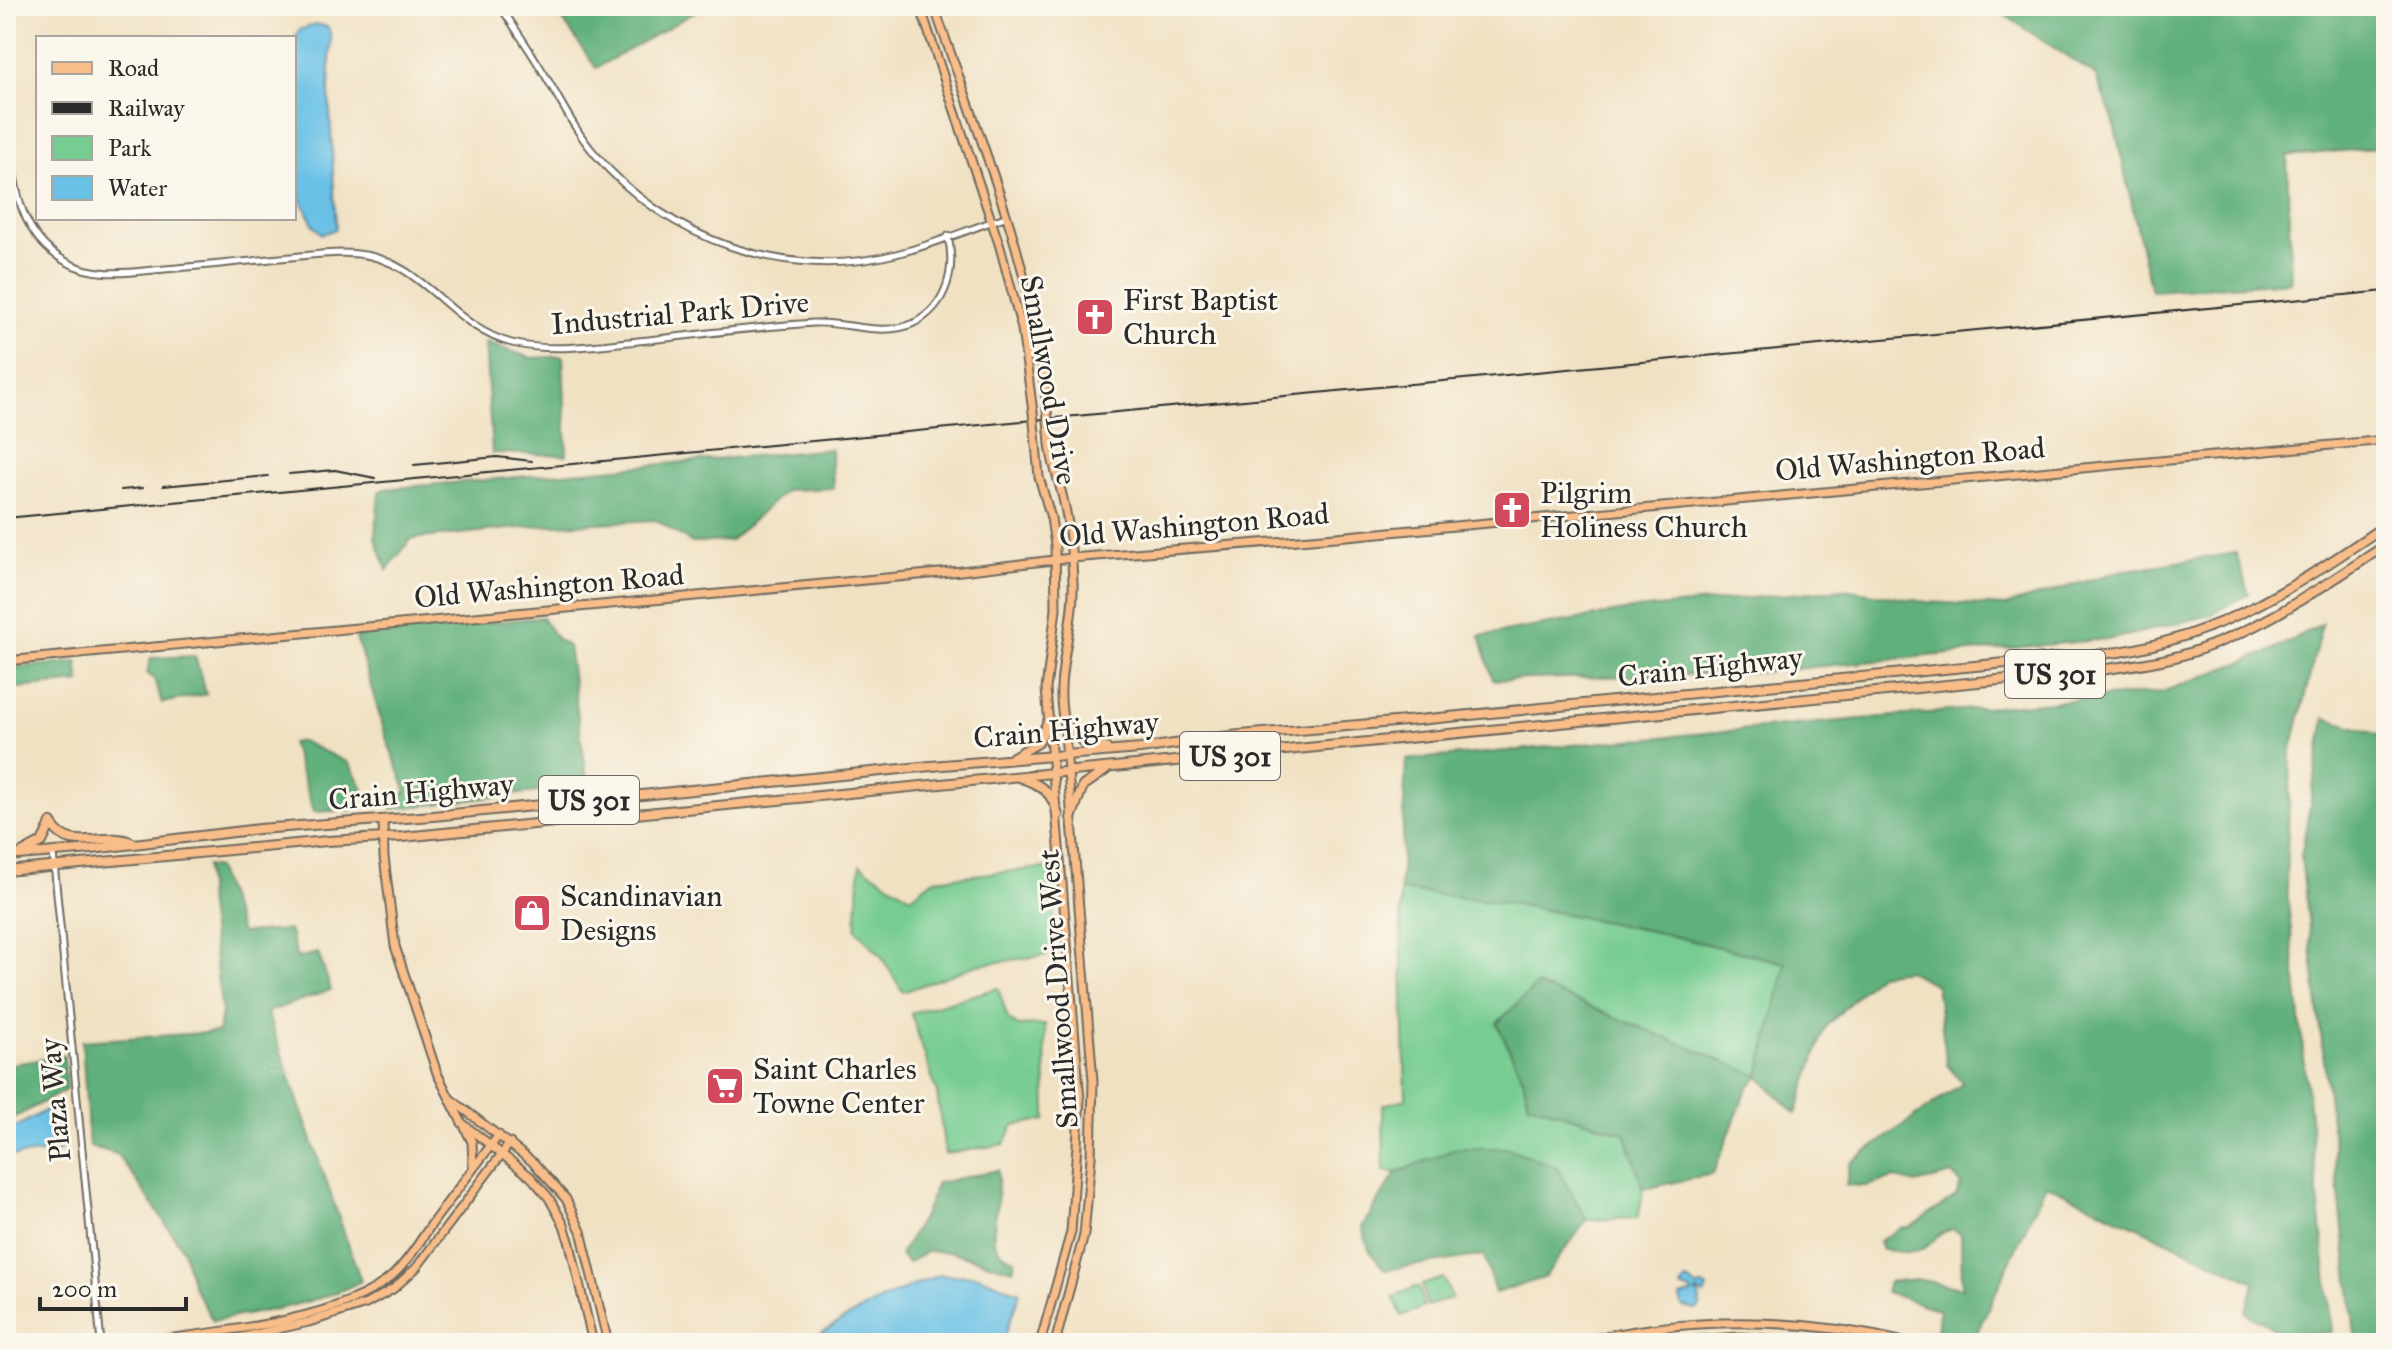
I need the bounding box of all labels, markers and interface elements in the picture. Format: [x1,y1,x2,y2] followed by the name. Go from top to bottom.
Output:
[36,36,296,220] legend
[108,53,159,83] text: Road
[108,93,185,123] text: Railway
[108,133,152,163] text: Park
[108,173,167,203] text: Water
[1013,272,1085,488] street label: Smallwood Drive
[1123,282,1278,352] place label: First Baptist Church
[550,284,810,342] street label: Industrial Park Drive
[1074,296,1116,338] church icon: First Baptist Church
[1774,429,2046,489] street label: Old Washington Road
[1540,475,1748,545] place label: Pilgrim Holiness Church
[1491,489,1533,531] church icon: Pilgrim Holiness Church
[1058,495,1330,555] street label: Old Washington Road
[413,556,685,616] street label: Old Washington Road
[1616,639,1805,695] street label: Crain Highway
[2005,650,2105,698] road number: US 301
[972,704,1161,756] street label: Crain Highway
[1180,732,1280,780] road number: US 301
[327,766,516,818] street label: Crain Highway
[539,776,639,824] road number: US 301
[1030,848,1086,1130] street label: Smallwood Drive West
[560,878,722,948] place label: Scandinavian Designs
[511,892,553,934] shop icon: Scandinavian Designs
[32,1036,78,1164] street label: Plaza Way
[753,1051,925,1121] place label: Saint Charles Towne Center
[704,1065,746,1107] supermarket icon: Saint Charles Towne Center
[40,1261,186,1311] scale bar
[52,1274,117,1304] text: 200 m

